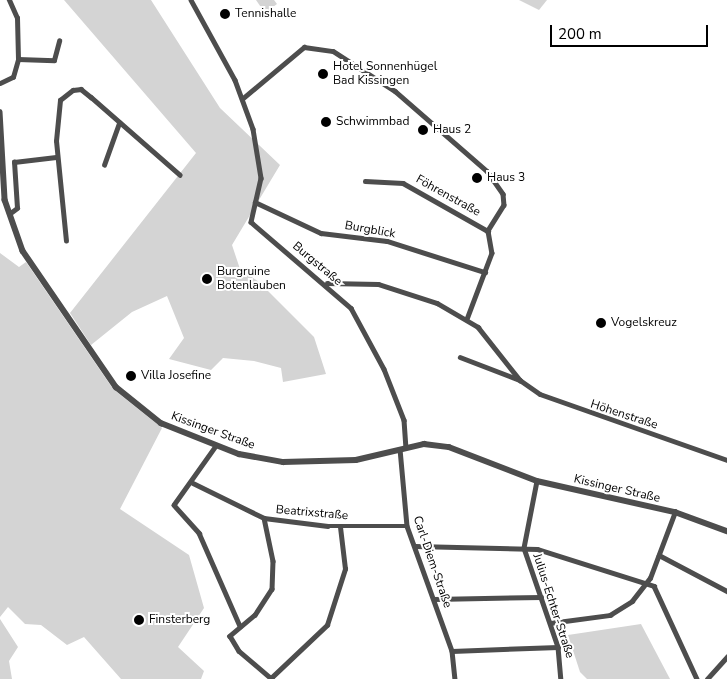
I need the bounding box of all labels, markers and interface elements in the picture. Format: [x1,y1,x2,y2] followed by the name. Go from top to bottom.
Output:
[235,7,296,21] place label: Tennishalle
[219,8,231,20] marker: Tennishalle
[552,15,710,47] scale bar
[558,24,602,44] text: 200 m
[333,60,437,88] place label: Hotel Sonnenhügel Bad Kissingen
[317,68,329,80] marker: Hotel Sonnenhügel Bad Kissingen
[336,115,409,129] place label: Schwimmbad
[320,116,332,128] marker: Schwimmbad
[433,123,471,137] place label: Haus 2
[417,124,429,136] marker: Haus 2
[487,171,525,185] place label: Haus 3
[413,172,483,220] street label: Föhrenstraße
[471,172,483,184] marker: Haus 3
[344,218,396,242] street label: Burgblick
[289,239,345,289] street label: Burgstraße
[217,265,286,293] place label: Burgruine Botenlauben
[201,273,213,285] marker: Burgruine Botenlauben
[611,316,677,330] place label: Vogelskreuz
[595,317,607,329] marker: Vogelskreuz
[141,369,211,383] place label: Villa Josefine
[125,370,137,382] marker: Villa Josefine
[588,397,660,433] street label: Höhenstraße
[169,409,257,453] street label: Kissinger Straße
[572,472,662,506] street label: Kissinger Straße
[275,503,349,523] street label: Beatrixstraße
[410,514,454,610] street label: Carl-Diem-Straße
[529,552,577,660] street label: Julius-Echter-Straße
[149,613,210,627] place label: Finsterberg
[133,614,145,626] marker: Finsterberg

